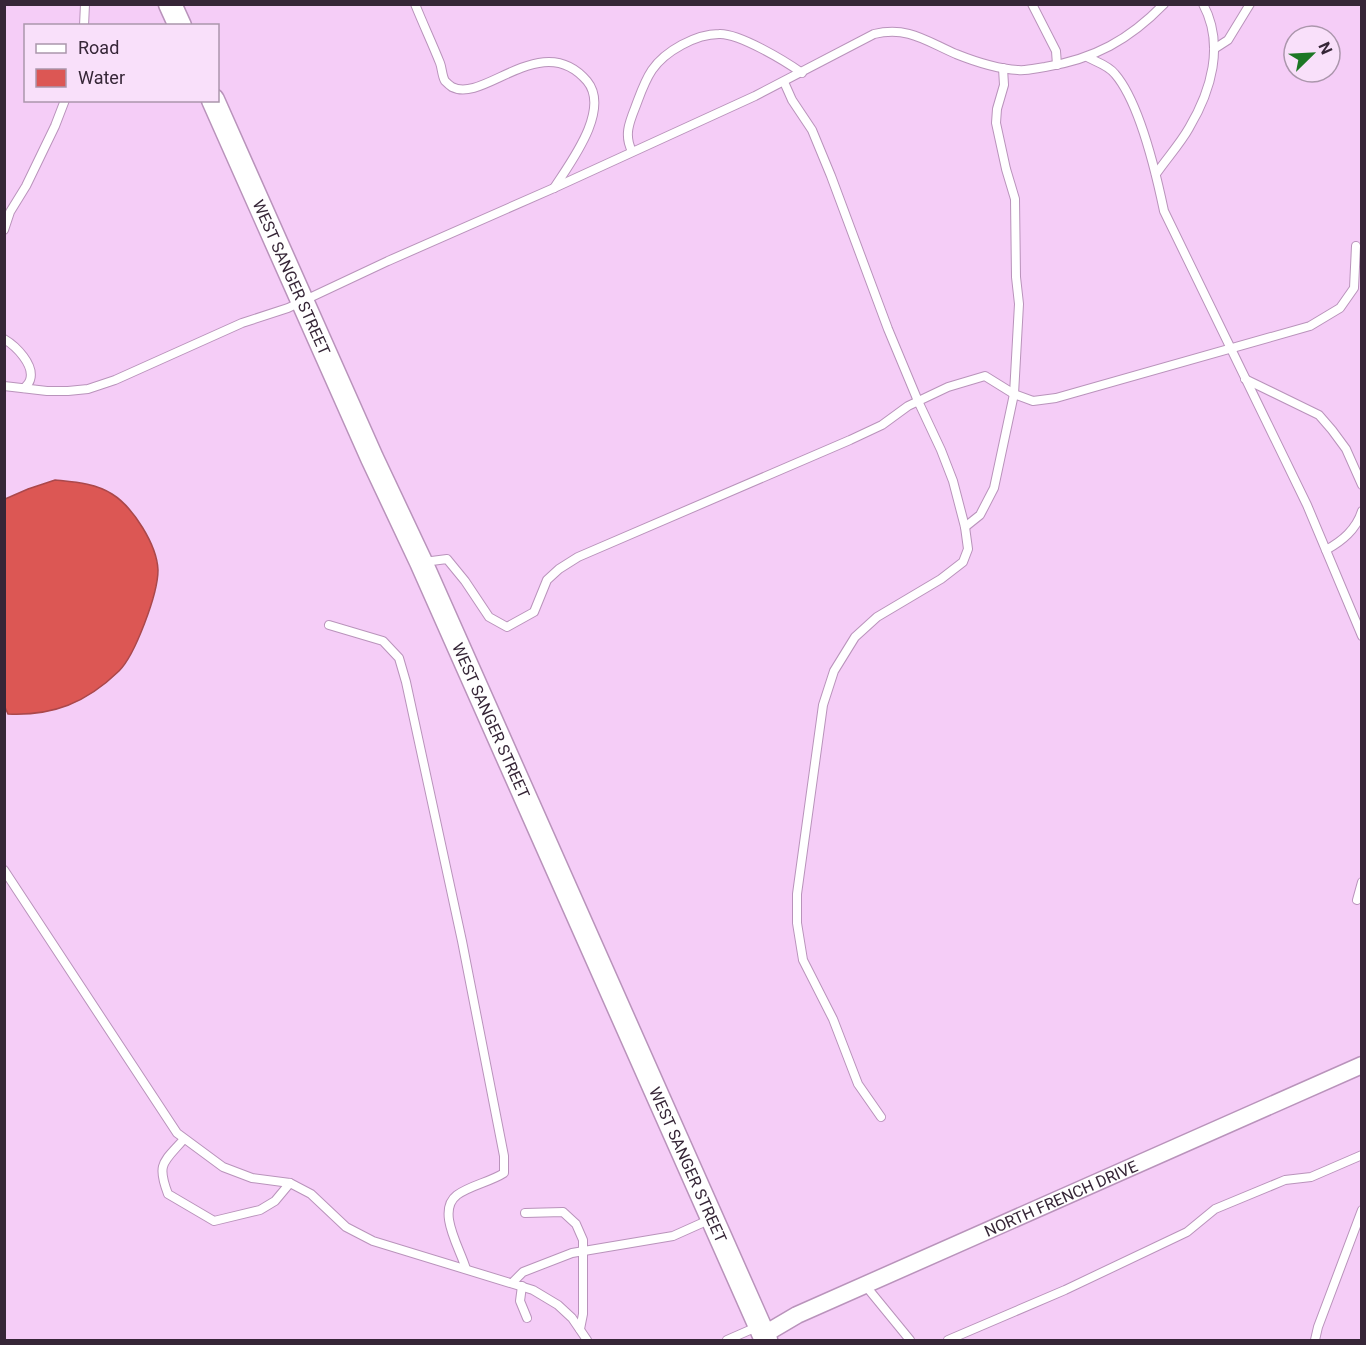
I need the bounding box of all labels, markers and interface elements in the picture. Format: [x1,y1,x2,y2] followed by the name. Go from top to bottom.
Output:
[24,24,219,102] legend
[1282,24,1342,84] north arrow
[78,37,119,58] text: Road
[1314,39,1336,57] text: N
[78,67,125,88] text: Water
[249,197,334,359] street label: WEST SANGER STREET
[448,640,534,802] street label: WEST SANGER STREET
[645,1084,731,1246] street label: WEST SANGER STREET
[981,1156,1141,1241] street label: NORTH FRENCH DRIVE

